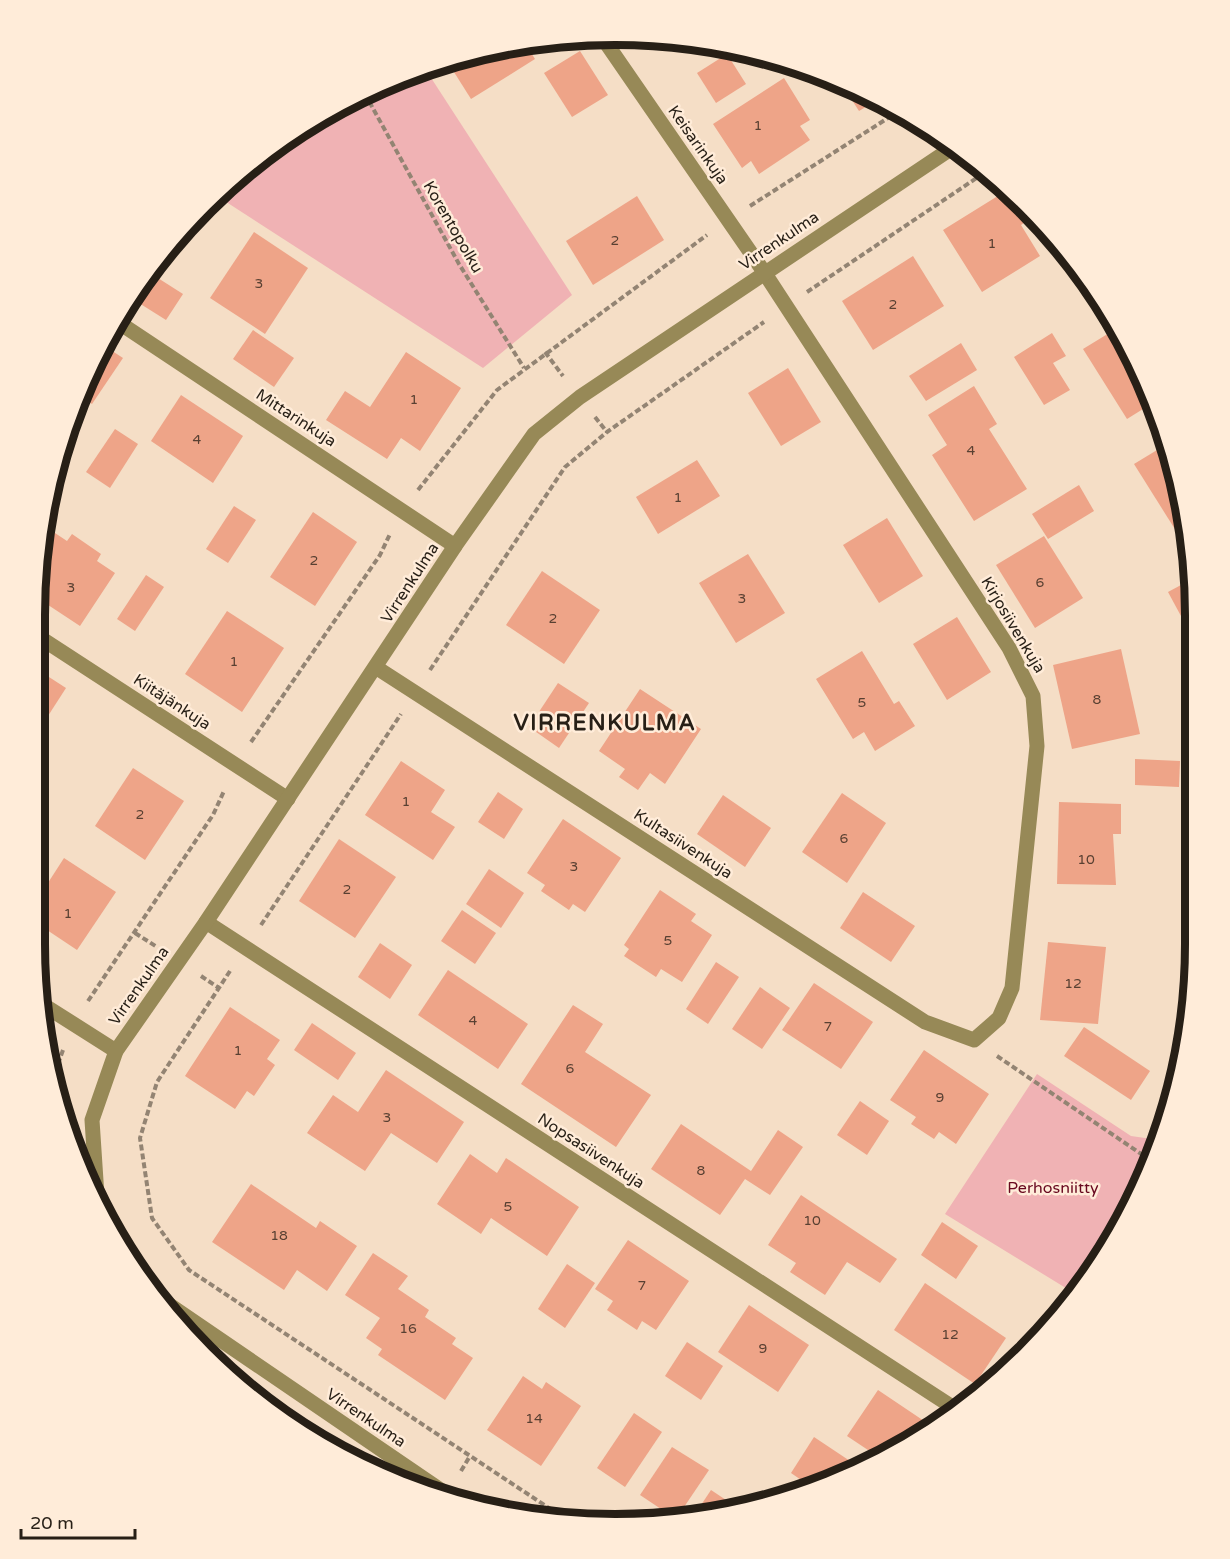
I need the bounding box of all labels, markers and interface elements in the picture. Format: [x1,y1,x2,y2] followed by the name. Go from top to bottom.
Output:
[663,102,733,188] street label: Keisarinkuja
[754,117,762,134] house number: 1
[419,177,487,277] street label: Korentopolku
[735,207,823,275] street label: Virrenkulma
[611,232,619,249] house number: 2
[988,235,996,252] house number: 1
[255,275,263,292] house number: 3
[889,296,897,313] house number: 2
[252,385,340,451] street label: Mittarinkuja
[410,391,418,408] house number: 1
[193,431,202,448] house number: 4
[967,442,976,459] house number: 4
[674,489,682,506] house number: 1
[377,539,443,627] street label: Virrenkulma
[310,552,318,569] house number: 2
[976,573,1050,677] street label: Kirjosiivenkuja
[1036,574,1045,591] house number: 6
[67,579,75,596] house number: 3
[738,590,746,607] house number: 3
[549,610,557,627] house number: 2
[230,653,238,670] house number: 1
[130,670,214,734] street label: Kiitäjänkuja
[1093,691,1102,708] house number: 8
[858,694,866,711] house number: 5
[514,710,696,736] district label: VIRRENKULMA
[402,793,410,810] house number: 1
[630,805,736,883] street label: Kultasiivenkuja
[136,806,144,823] house number: 2
[840,830,849,847] house number: 6
[1077,851,1095,868] house number: 10
[570,858,578,875] house number: 3
[343,881,351,898] house number: 2
[64,905,72,922] house number: 1
[664,932,672,949] house number: 5
[104,943,174,1029] street label: Virrenkulma
[1064,975,1082,992] house number: 12
[469,1012,478,1029] house number: 4
[824,1018,832,1035] house number: 7
[234,1042,242,1059] house number: 1
[566,1060,575,1077] house number: 6
[936,1089,944,1106] house number: 9
[383,1109,391,1126] house number: 3
[534,1109,648,1193] street label: Nopsasiivenkuja
[697,1162,706,1179] house number: 8
[1007,1178,1099,1198] park label: Perhosniitty
[504,1198,512,1215] house number: 5
[803,1212,821,1229] house number: 10
[270,1227,288,1244] house number: 18
[638,1277,646,1294] house number: 7
[399,1320,417,1337] house number: 16
[941,1326,959,1343] house number: 12
[759,1340,767,1357] house number: 9
[322,1384,410,1452] street label: Virrenkulma
[525,1410,543,1427] house number: 14
[21,1502,135,1540] scale bar
[30,1512,74,1534] text: 20 m

